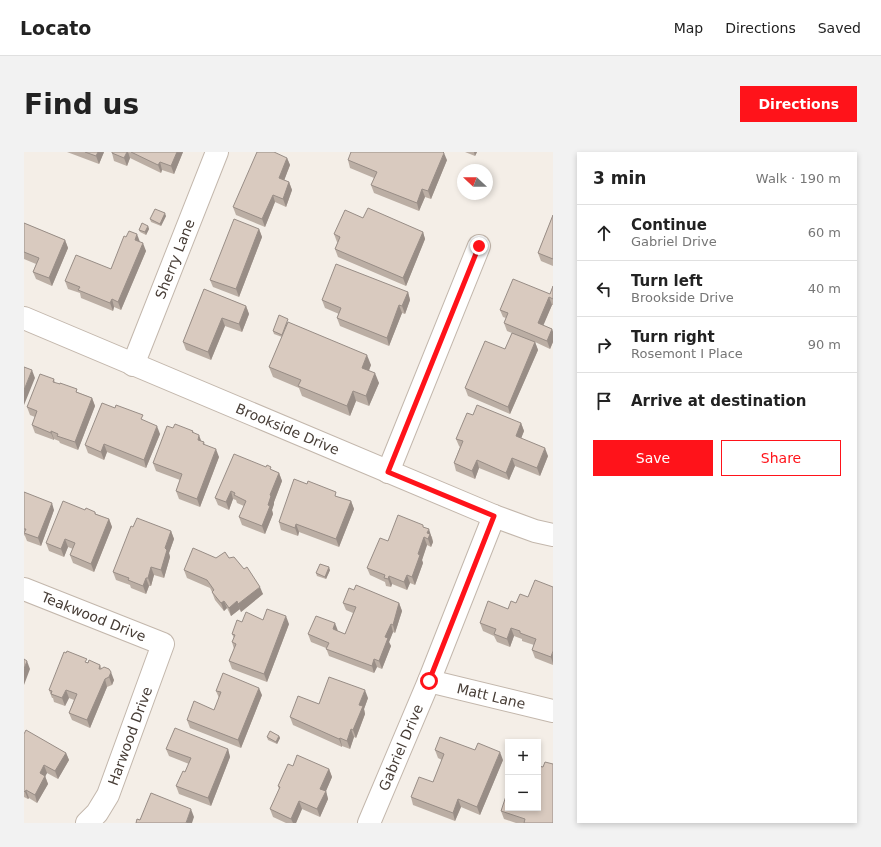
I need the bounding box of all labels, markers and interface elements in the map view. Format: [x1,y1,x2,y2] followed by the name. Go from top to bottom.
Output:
[20,17,91,39] text: Locato
[674,20,703,36] text: Map
[725,20,796,36] text: Directions
[818,20,861,36] text: Saved
[740,86,857,122] button: Directions
[24,88,139,121] text: Find us
[457,164,493,200] north arrow
[593,168,646,188] text: 3 min
[756,171,841,186] text: Walk · 190 m
[631,216,707,234] text: Continue
[152,217,198,301] street label: Sherry Lane
[593,222,615,244] icon: ahead
[808,225,841,240] text: 60 m
[631,234,717,249] text: Gabriel Drive
[470,237,488,255] route end
[631,272,703,290] text: Turn left
[593,278,615,300] icon: left
[808,281,841,296] text: 40 m
[631,290,734,305] text: Brookside Drive
[631,328,715,346] text: Turn right
[593,334,615,356] icon: right
[808,337,841,352] text: 90 m
[631,346,743,361] text: Rosemont I Place
[593,390,615,412] icon: arrive
[631,392,806,410] text: Arrive at destination
[233,400,342,458] street label: Brookside Drive
[593,440,713,476] button: Save
[721,440,841,476] button: Share
[38,588,148,644] street label: Teakwood Drive
[420,672,438,690] route start
[455,680,527,712] street label: Matt Lane
[105,684,155,788] street label: Harwood Drive
[376,702,426,793] street label: Gabriel Drive
[505,739,541,811] map controls
[505,739,541,775] button: +
[505,775,541,811] button: −

